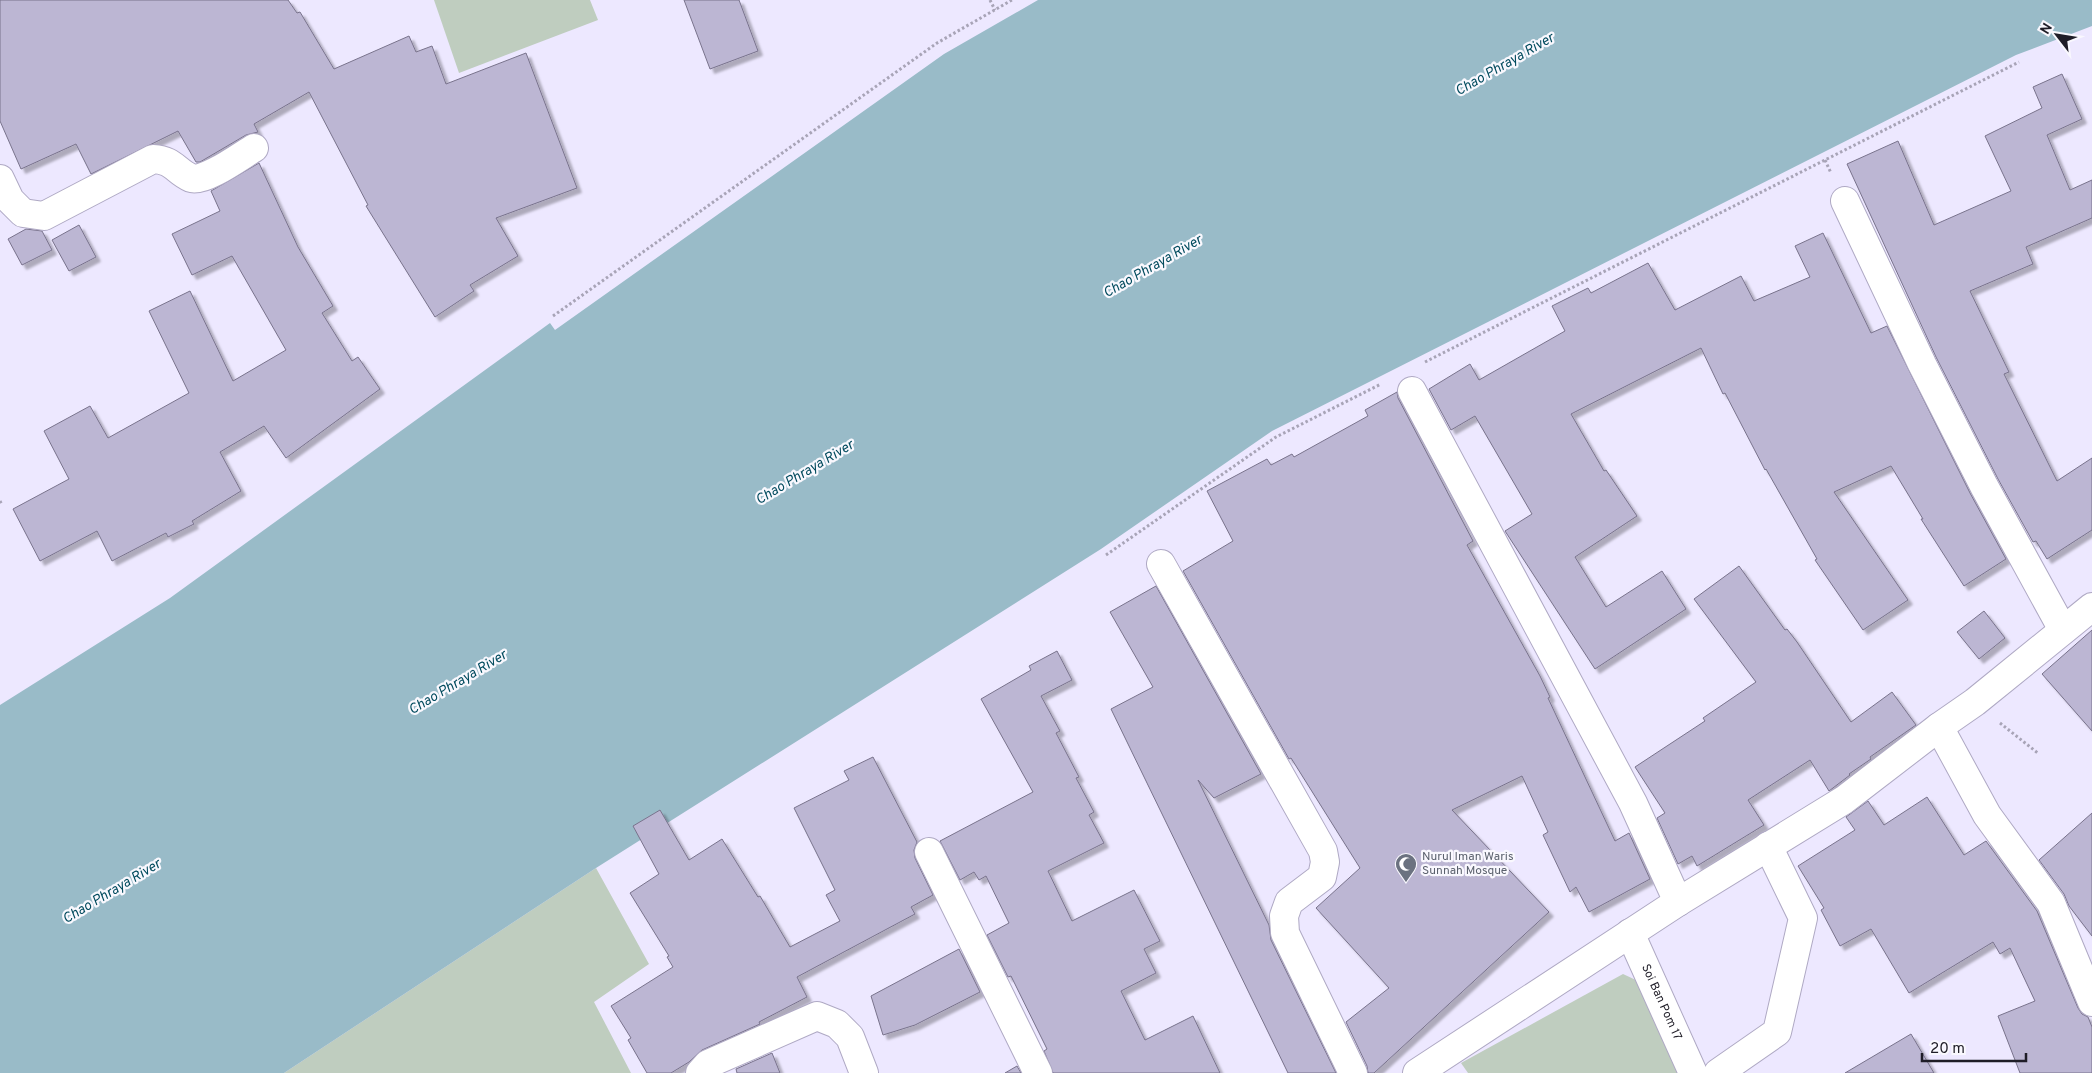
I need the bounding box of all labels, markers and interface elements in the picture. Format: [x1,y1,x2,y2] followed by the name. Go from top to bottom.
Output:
[2032,10,2082,60] north arrow
[2037,20,2057,38] text: N
[1453,29,1559,100] water label: Chao Phraya River
[1101,231,1207,302] water label: Chao Phraya River
[753,436,858,509] water label: Chao Phraya River
[406,646,511,719] water label: Chao Phraya River
[1422,849,1514,879] place label: Nurul Iman Waris Sunnah Mosque
[1394,852,1418,883] mosque icon: Nurul Iman Waris Sunnah Mosque
[60,855,165,928] water label: Chao Phraya River
[1637,962,1685,1043] street label: Soi Ban Pom 17
[1922,1030,2026,1062] scale bar
[1930,1040,1965,1059] text: 20 m

